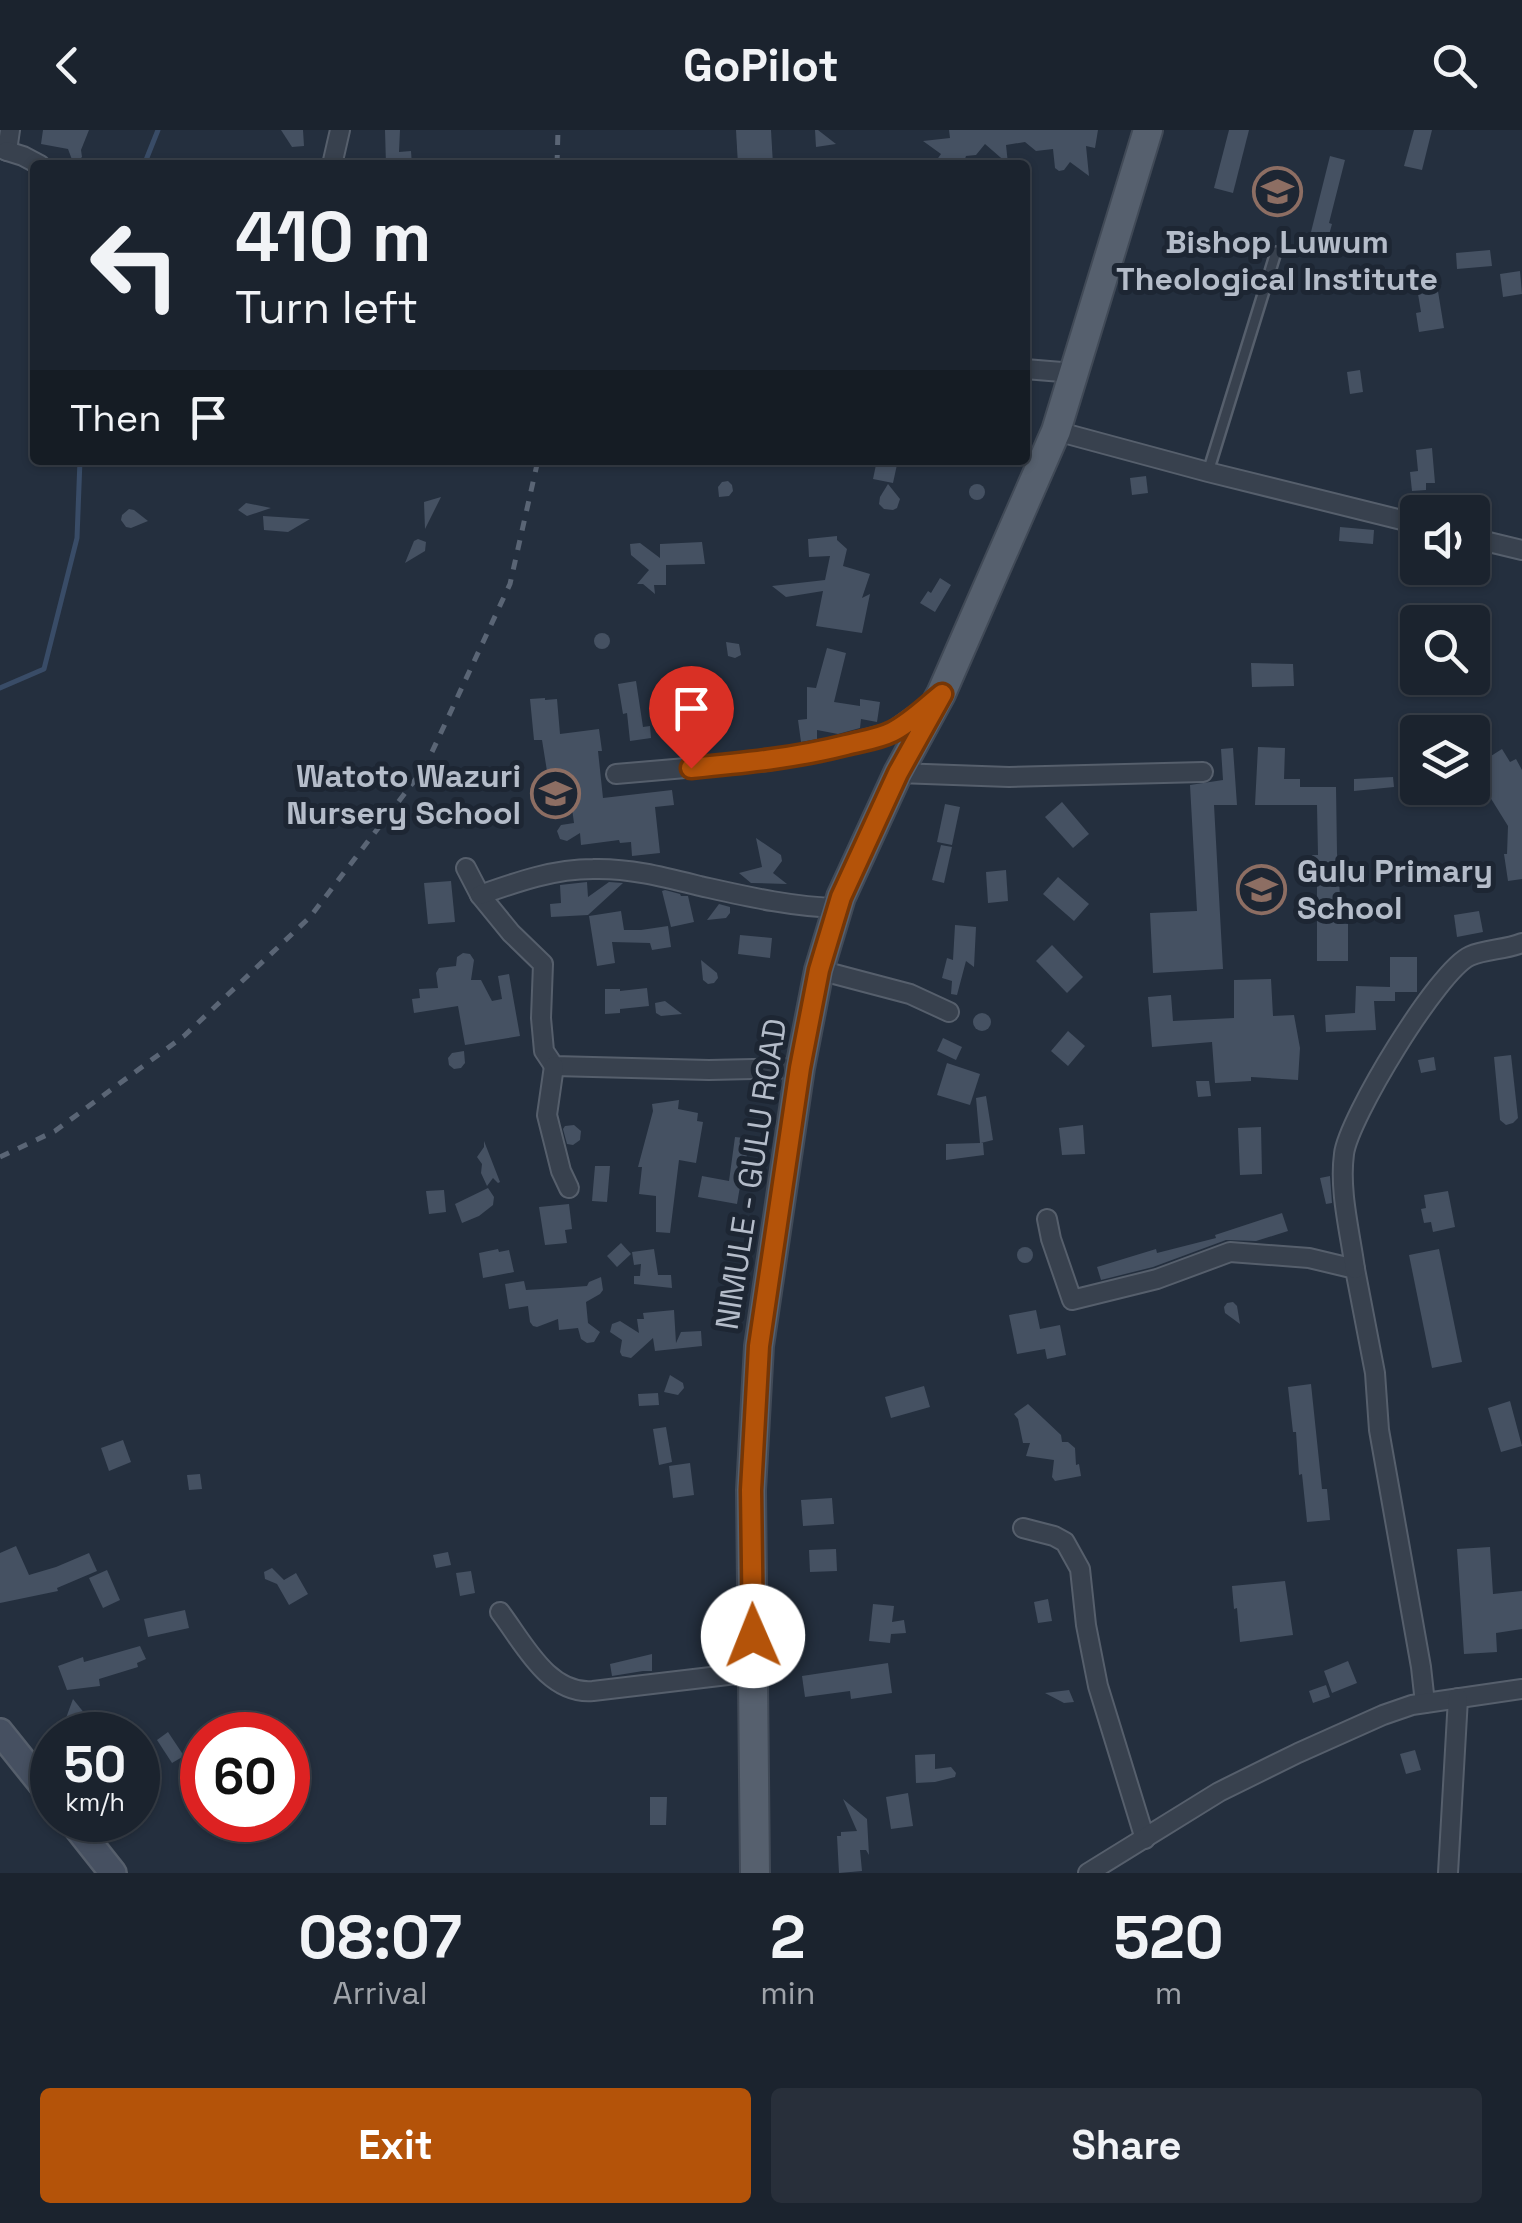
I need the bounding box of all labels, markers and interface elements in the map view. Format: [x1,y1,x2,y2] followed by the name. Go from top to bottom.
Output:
[683,37,839,94] text: GoPilot
[40,38,95,93] icon: back
[1427,38,1482,93] icon: search
[1251,166,1303,218] school or university icon: Bishop Luwum Theological Institute
[235,192,431,281] text: 410 m
[70,200,200,330] icon: left
[1116,222,1438,299] place label: Bishop Luwum Theological Institute
[235,279,418,336] text: Turn left
[181,390,236,445] icon: arrive
[70,394,161,442] text: Then
[1400,495,1490,805] map controls
[1400,495,1490,585] button: sound
[1400,605,1490,695] button: search
[649,666,734,769] pin
[664,681,719,736] icon: arrive
[1400,715,1490,805] button: layers
[286,756,521,833] place label: Watoto Wazuri Nursery School
[530,768,582,820] school or university icon: Watoto Wazuri Nursery School
[1297,851,1493,928] place label: Gulu Primary School
[1236,863,1288,915] school or university icon: Gulu Primary School
[707,1016,795,1332] street label: NIMULE - GULU ROAD
[701,1584,805,1688] position arrow
[180,1712,310,1842] speed limit sign: 60
[64,1733,126,1797] text: 50
[65,1786,125,1818] text: km/h
[298,1899,462,1976] text: 08:07
[770,1899,806,1976] text: 2
[1114,1899,1224,1976] text: 520
[333,1973,428,2013] text: Arrival
[760,1973,815,2013] text: min
[1155,1973,1182,2013] text: m
[40,2088,751,2203] button: Exit
[771,2088,1482,2203] button: Share

